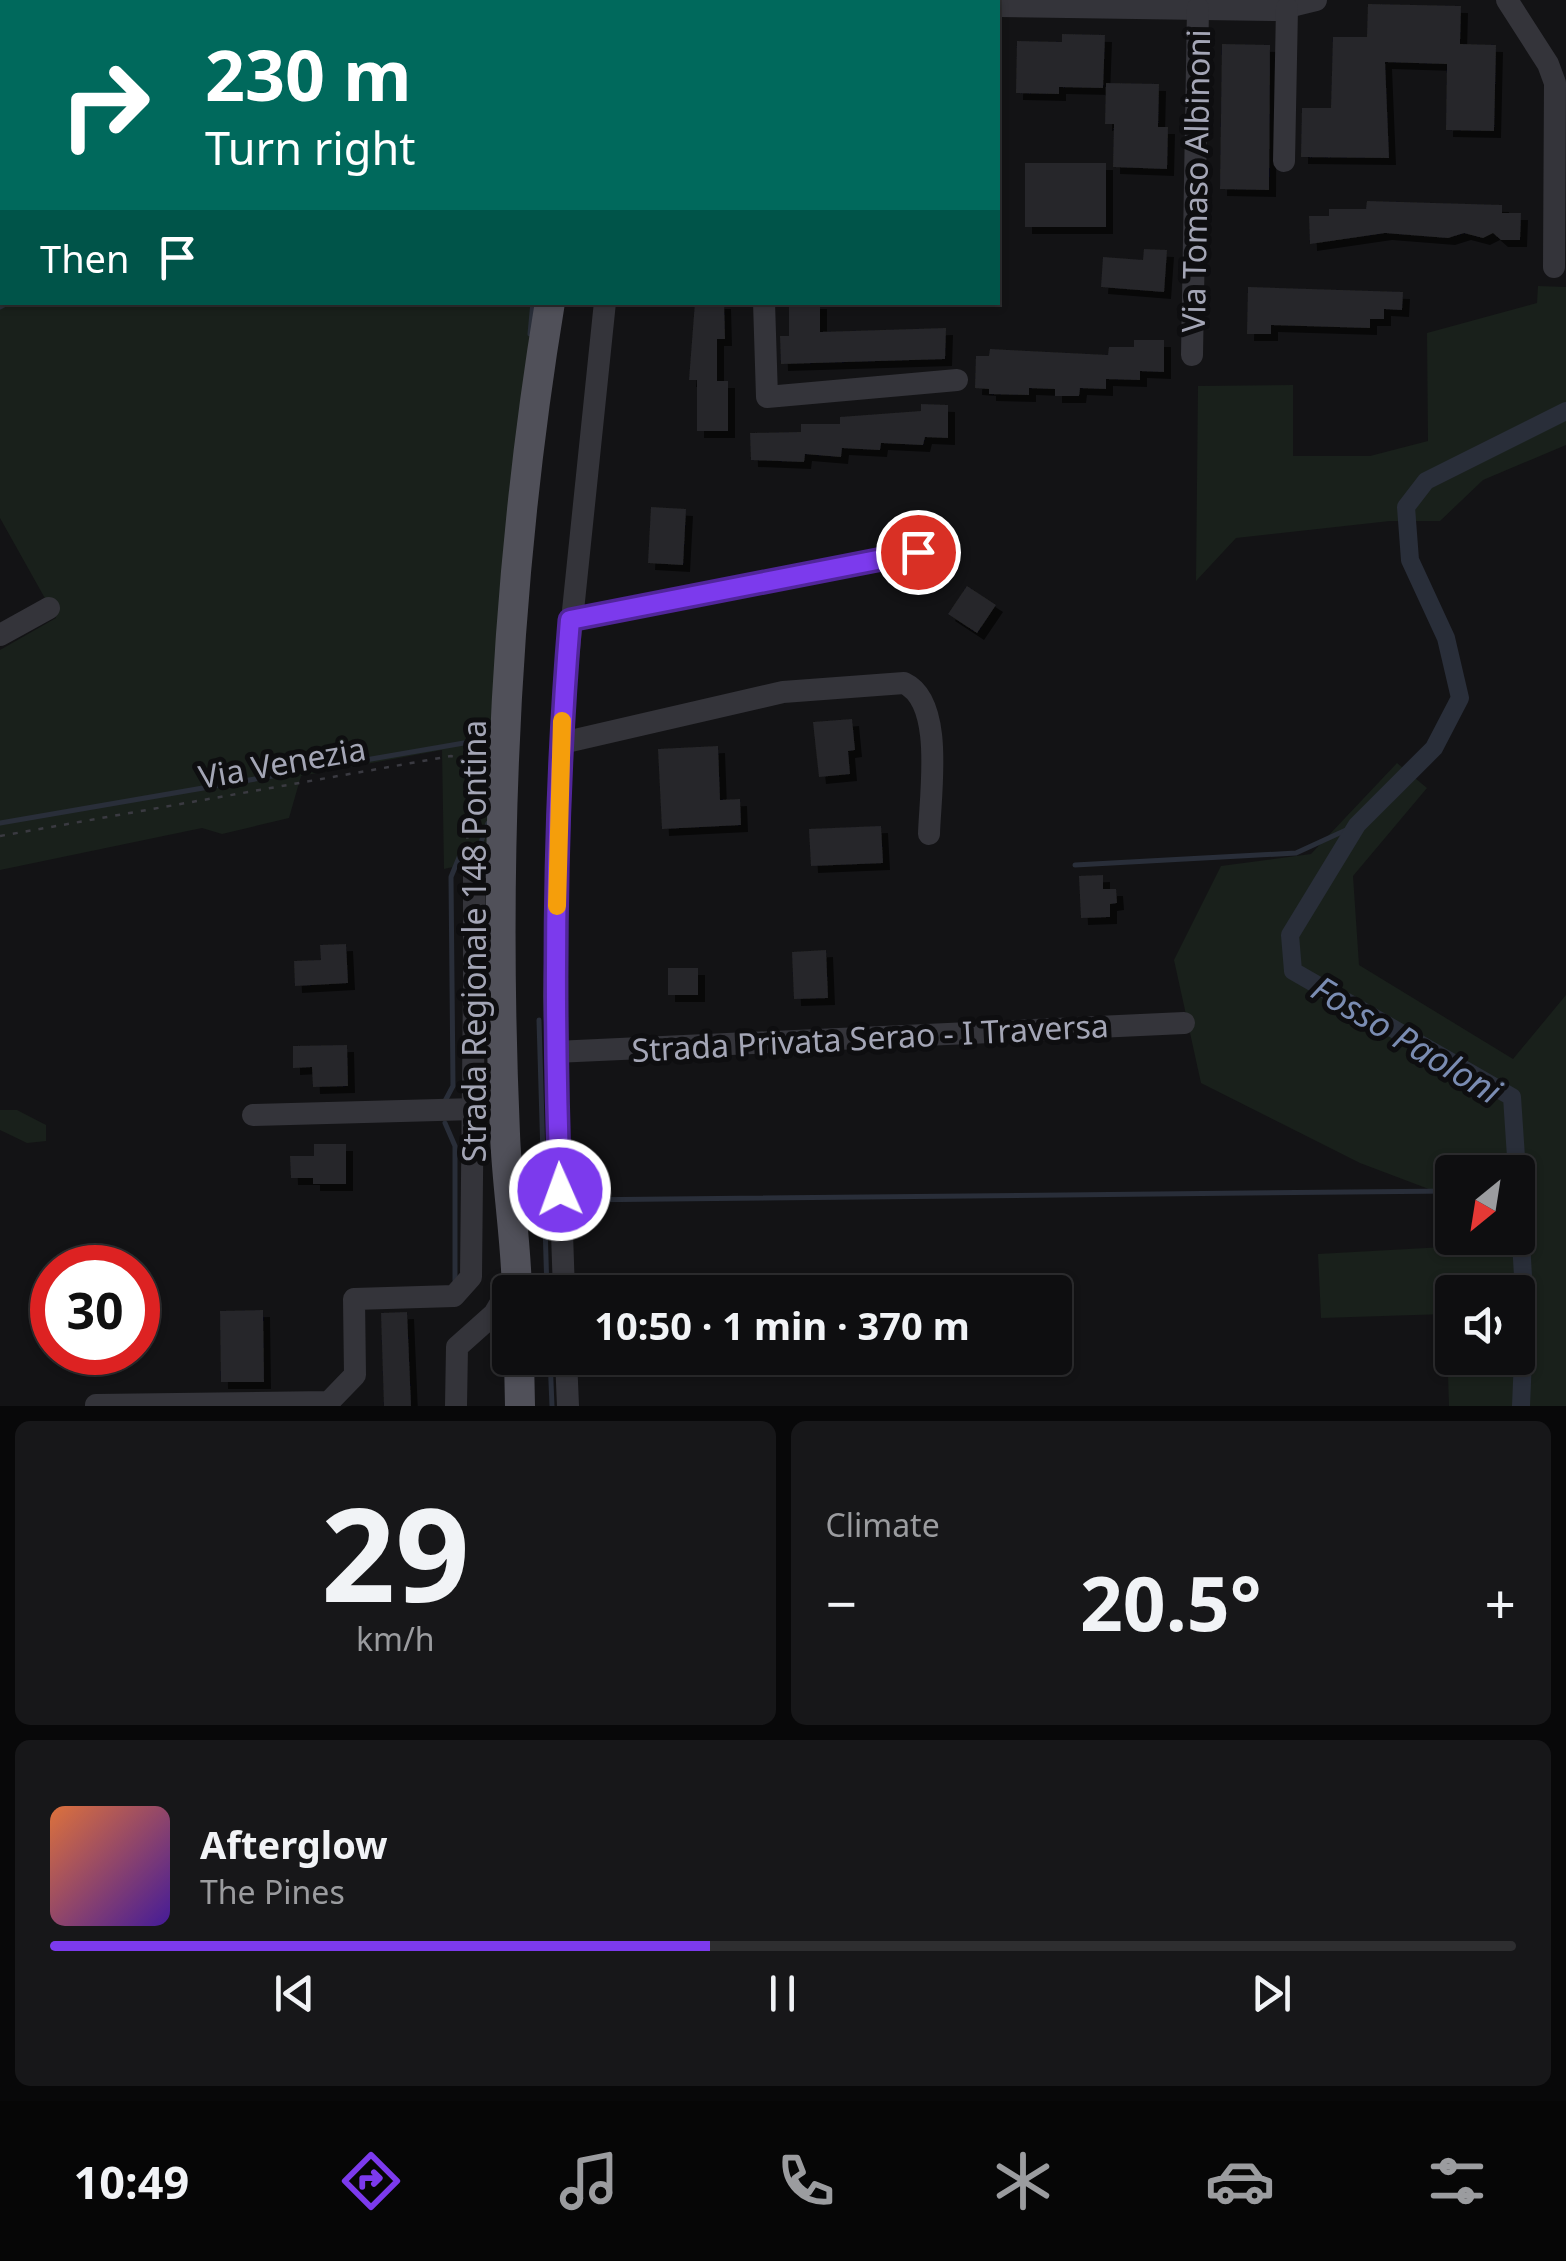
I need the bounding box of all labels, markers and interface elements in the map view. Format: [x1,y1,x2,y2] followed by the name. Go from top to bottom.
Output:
[205,26,412,122] text: 230 m
[1171,29,1219,333] street label: Via Tomaso Albinoni
[40,40,170,170] icon: right
[205,117,416,178] text: Turn right
[150,230,205,285] icon: arrive
[40,232,130,284] text: Then
[876,510,961,595] pin
[891,525,946,580] icon: arrive
[452,720,495,1162] street label: Strada Regionale 148 Pontina
[195,726,369,798] street label: Via Venezia
[1304,964,1511,1114] water label: Fosso Paoloni
[630,1003,1110,1071] street label: Strada Privata Serao - I Traversa
[508,1138,612,1242] position arrow
[1435,1155,1535,1255] north arrow
[1435,1155,1535,1375] map controls
[30,1245,160,1375] speed limit sign: 30
[1435,1275,1535,1375] button: sound
[594,1299,970,1351] text: 10:50 · 1 min · 370 m
[321,1463,470,1640] text: 29
[826,1503,940,1546] text: Climate
[1080,1551,1262,1653] text: 20.5°
[826,1565,857,1640] text: −
[1485,1565,1516,1640] text: +
[356,1617,435,1660] text: km/h
[200,1818,388,1870] text: Afterglow
[200,1870,345,1913] text: The Pines
[267,1966,322,2021] icon: previous
[755,1966,810,2021] icon: pause
[1244,1966,1299,2021] icon: next
[336,2146,406,2216] icon: directions
[554,2146,624,2216] icon: music
[771,2146,841,2216] icon: phone
[988,2146,1058,2216] icon: climate
[1205,2146,1275,2216] icon: car
[1422,2146,1492,2216] icon: filters
[74,2151,189,2212] text: 10:49

